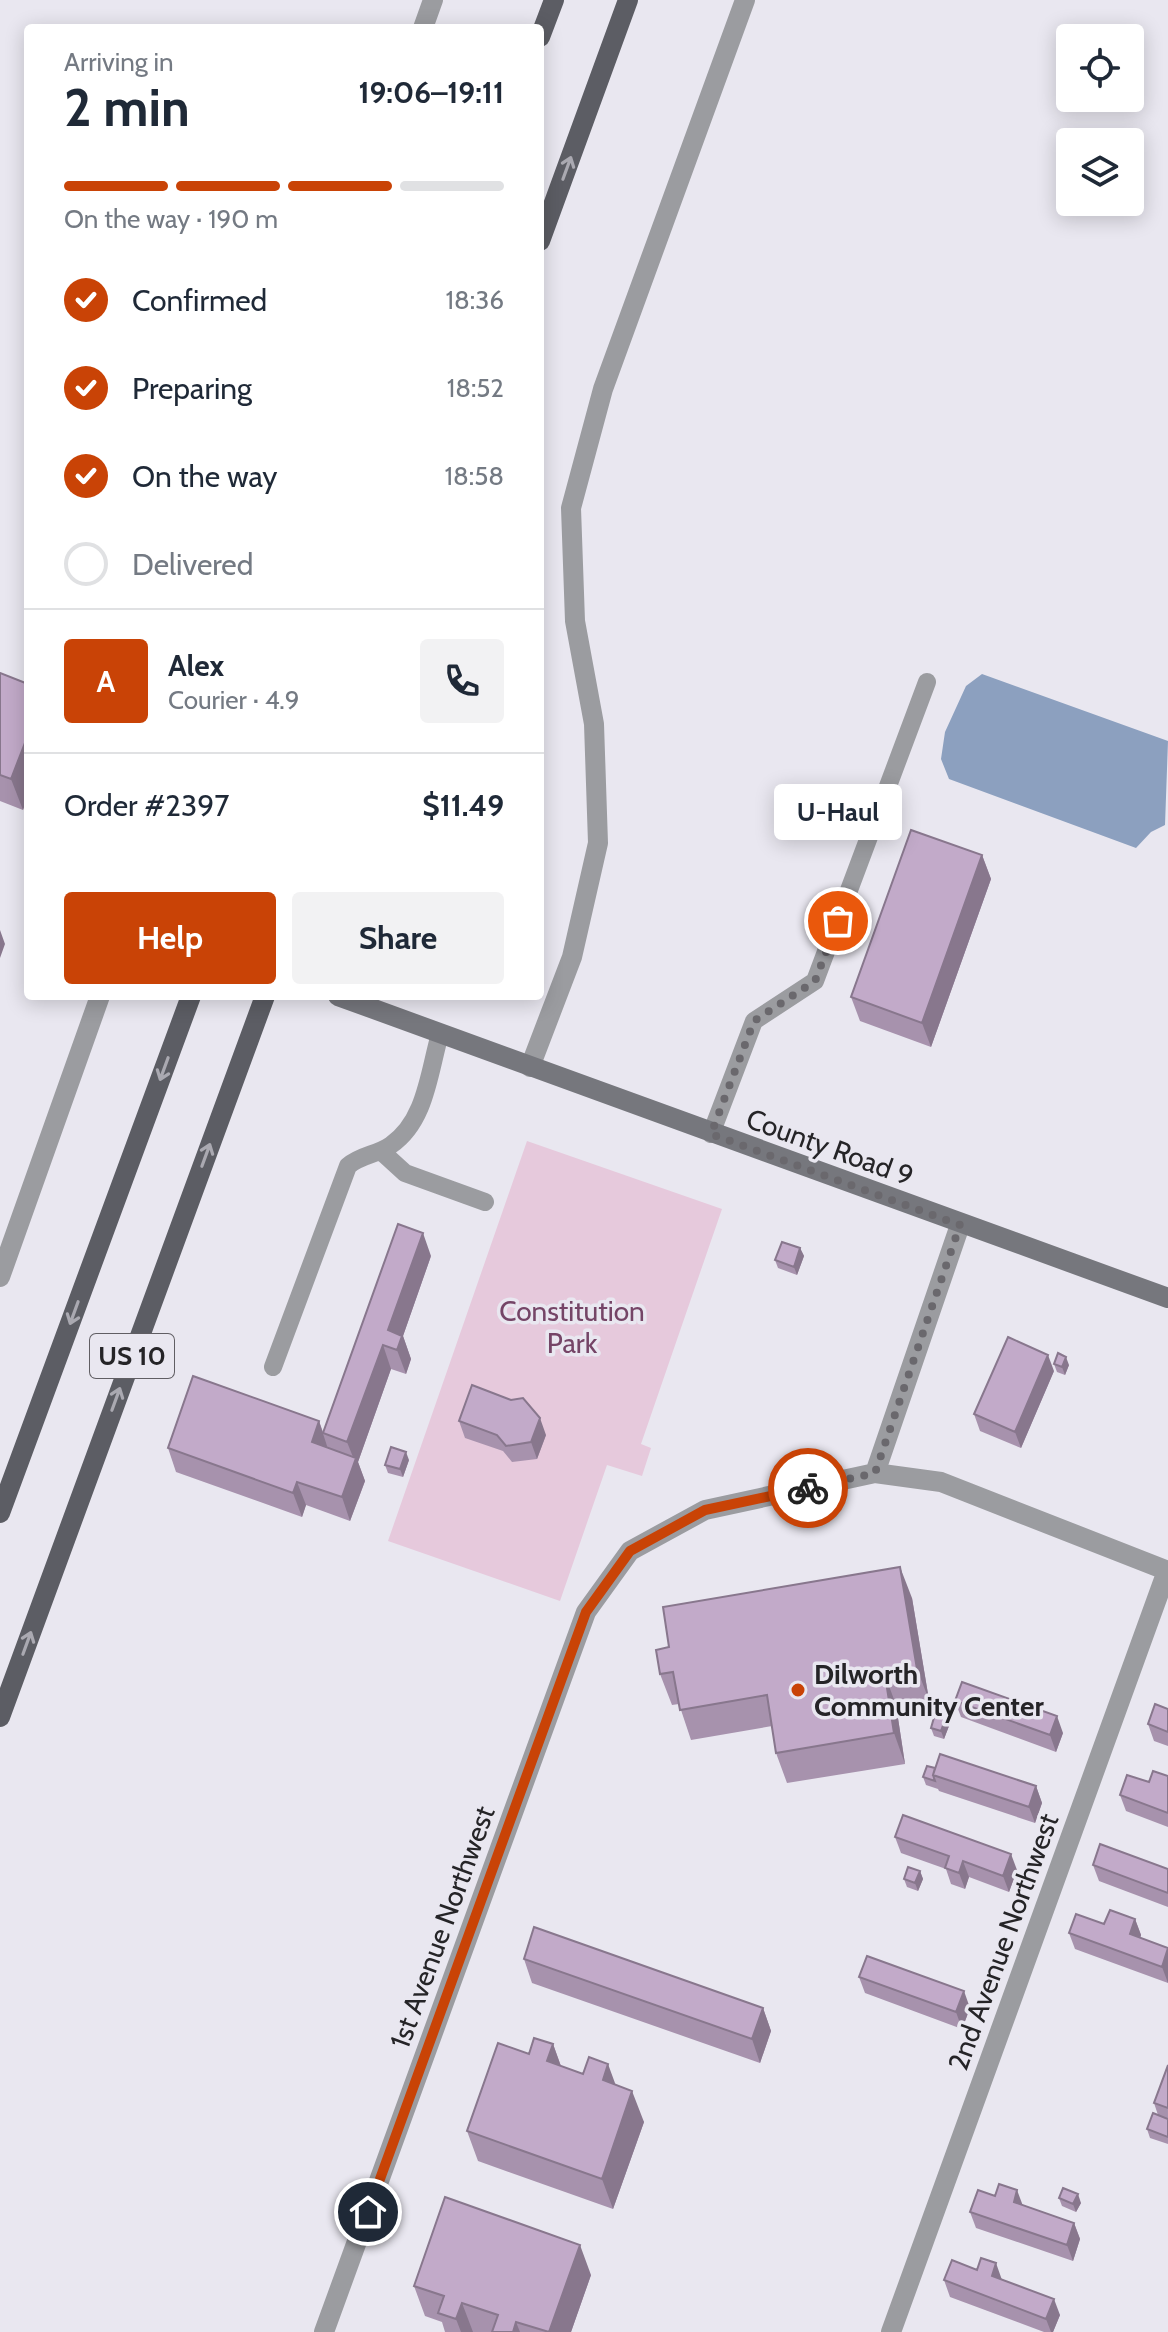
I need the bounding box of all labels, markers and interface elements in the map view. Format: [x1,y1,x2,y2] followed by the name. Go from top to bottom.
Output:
[1056,24,1144,216] map controls
[1056,24,1144,112] button: locate
[64,46,174,78] text: Arriving in
[358,74,504,111] text: 19:06–19:11
[64,76,190,139] text: 2 min
[1056,128,1144,216] button: layers
[560,156,575,181] one-way arrow
[64,203,278,235] text: On the way · 190 m
[64,278,108,322] icon: check
[132,282,267,319] text: Confirmed
[446,284,504,316] text: 18:36
[64,366,108,410] icon: check
[132,370,252,407] text: Preparing
[447,372,504,404] text: 18:52
[64,454,108,498] icon: check
[132,458,277,495] text: On the way
[445,460,504,492] text: 18:58
[132,546,253,583] text: Delivered
[420,639,504,723] button: phone
[168,647,224,684] text: Alex
[97,663,115,700] text: A
[168,684,300,716] text: Courier · 4.9
[774,785,902,841] callout: U-Haul
[64,787,229,824] text: Order #2397
[422,787,504,824] text: $11.49
[797,796,879,828] text: U-Haul
[804,887,872,955] pin
[64,892,276,984] button: Help
[292,892,504,984] button: Share
[816,899,860,943] icon: bag
[156,1056,170,1081] one-way arrow
[742,1101,918,1193] street label: County Road 9
[200,1143,214,1168] one-way arrow
[499,1294,645,1360] park label: Constitution Park
[66,1300,80,1325] one-way arrow
[90,1334,174,1378] road number: US 10
[110,1387,124,1412] one-way arrow
[768,1448,848,1528] courier
[786,1466,830,1510] icon: bike
[21,1631,35,1656] one-way arrow
[814,1657,1044,1723] place label: Dilworth Community Center
[789,1681,807,1699] marker: Dilworth Community Center
[382,1801,502,2053] street label: 1st Avenue Northwest
[941,1809,1065,2075] street label: 2nd Avenue Northwest
[334,2178,402,2246] pin
[346,2190,390,2234] icon: home

